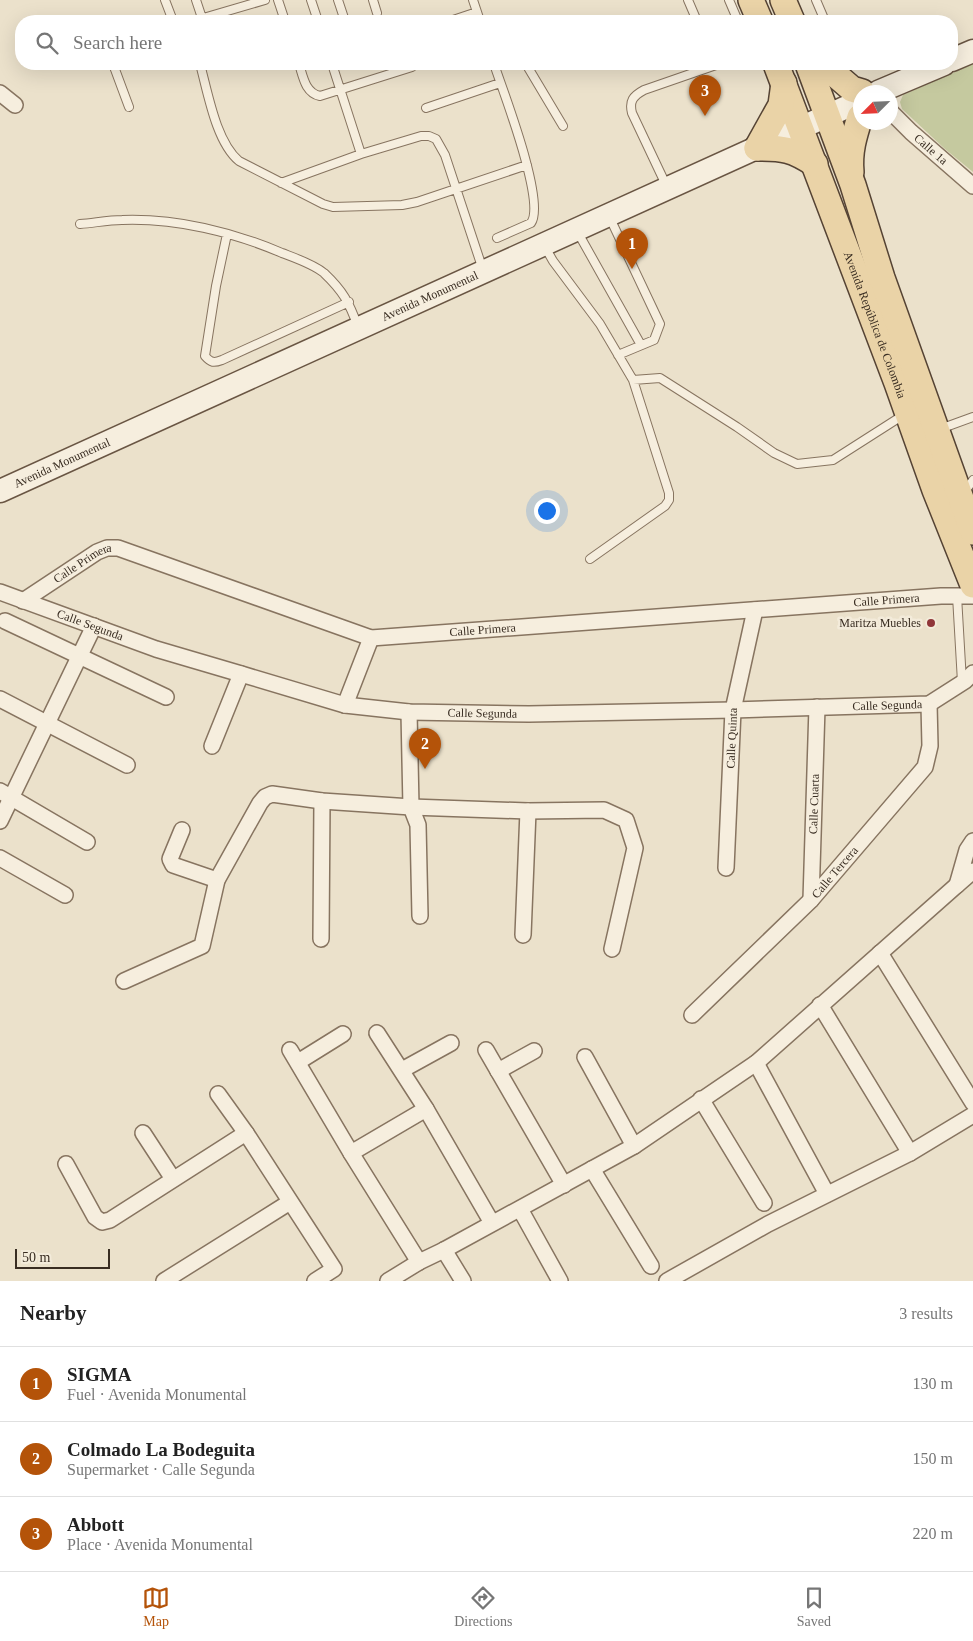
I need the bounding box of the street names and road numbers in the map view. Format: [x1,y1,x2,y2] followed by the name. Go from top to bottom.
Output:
[911,131,951,168] street label: Calle 1a
[841,249,909,401] street label: Avenida República de Colombia
[380,268,481,324] street label: Avenida Monumental
[12,435,113,491] street label: Avenida Monumental
[51,541,112,586] street label: Calle Primera
[853,591,921,609] street label: Calle Primera
[55,606,126,644] street label: Calle Segunda
[449,620,517,639] street label: Calle Primera
[852,697,923,713] street label: Calle Segunda
[447,706,518,721] street label: Calle Segunda
[723,707,740,769] street label: Calle Quinta
[806,773,822,834] street label: Calle Cuarta
[809,843,861,901] street label: Calle Tercera

